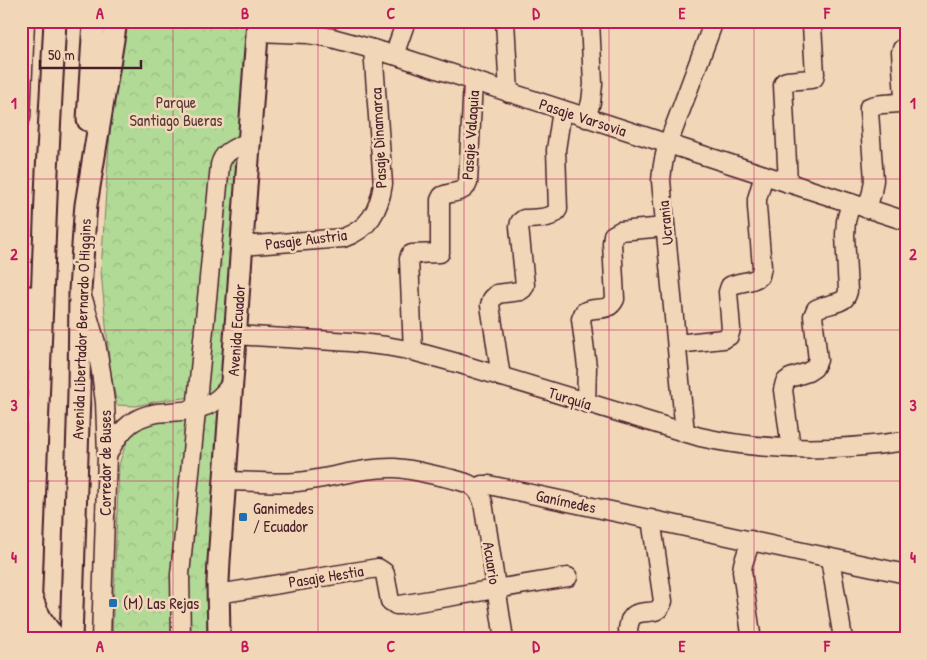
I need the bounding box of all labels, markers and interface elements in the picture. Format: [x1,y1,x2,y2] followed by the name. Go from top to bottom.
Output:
[96,2,104,24] text: A
[241,2,249,24] text: B
[387,2,396,24] text: C
[532,2,540,24] text: D
[678,2,686,24] text: E
[823,2,831,24] text: F
[40,38,141,70] scale bar
[48,44,75,65] text: 50 m
[364,87,392,189] street label: Pasaje Dinamarca
[456,90,484,180] street label: Pasaje Valaquia
[130,91,222,131] park label: Parque Santiago Bueras
[11,92,17,114] text: 1
[910,92,916,114] text: 1
[537,93,629,141] street label: Pasaje Varsovia
[652,200,678,246] street label: Ucrania
[66,218,96,440] street label: Avenida Libertador Bernardo O'Higgins
[264,223,348,255] street label: Pasaje Austria
[10,243,18,265] text: 2
[909,243,917,265] text: 2
[222,283,250,377] street label: Avenida Ecuador
[546,381,594,415] street label: Turquía
[10,394,18,416] text: 3
[909,394,917,416] text: 3
[94,410,116,516] street label: Corredor de Buses
[534,484,598,518] street label: Ganímedes
[253,497,314,537] place label: Ganimedes / Ecuador
[237,511,249,523] marker: Ganimedes / Ecuador
[478,540,506,586] street label: Acuario
[11,546,17,568] text: 4
[910,546,916,568] text: 4
[287,559,365,593] street label: Pasaje Hestia
[123,592,199,614] place label: (M) Las Rejas
[107,597,119,609] marker: (M) Las Rejas
[96,635,104,657] text: A
[241,635,249,657] text: B
[387,635,396,657] text: C
[532,635,540,657] text: D
[678,635,686,657] text: E
[823,635,831,657] text: F

